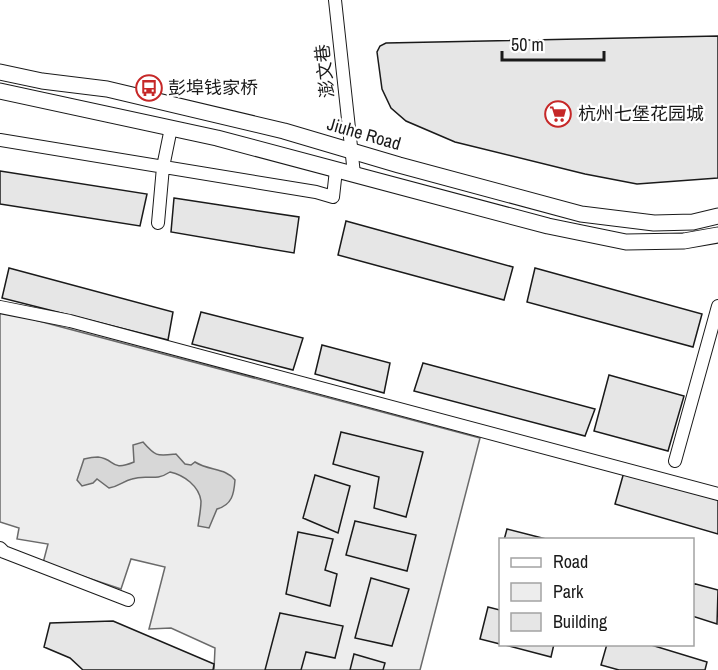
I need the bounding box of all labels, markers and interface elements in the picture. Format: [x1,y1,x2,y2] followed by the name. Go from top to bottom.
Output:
[502,24,604,62] scale bar
[511,32,544,57] text: 50 m
[309,43,340,99] street label: 澎文巷
[134,73,164,103] bus stop icon: 彭埠钱家桥
[168,75,258,100] place label: 彭埠钱家桥
[543,99,573,129] supermarket icon: 杭州七堡花园城
[578,101,704,126] place label: 杭州七堡花园城
[324,111,404,156] street label: Jiuhe Road
[499,538,694,646] legend
[553,549,588,574] text: Road
[553,579,584,604] text: Park
[553,609,608,634] text: Building

